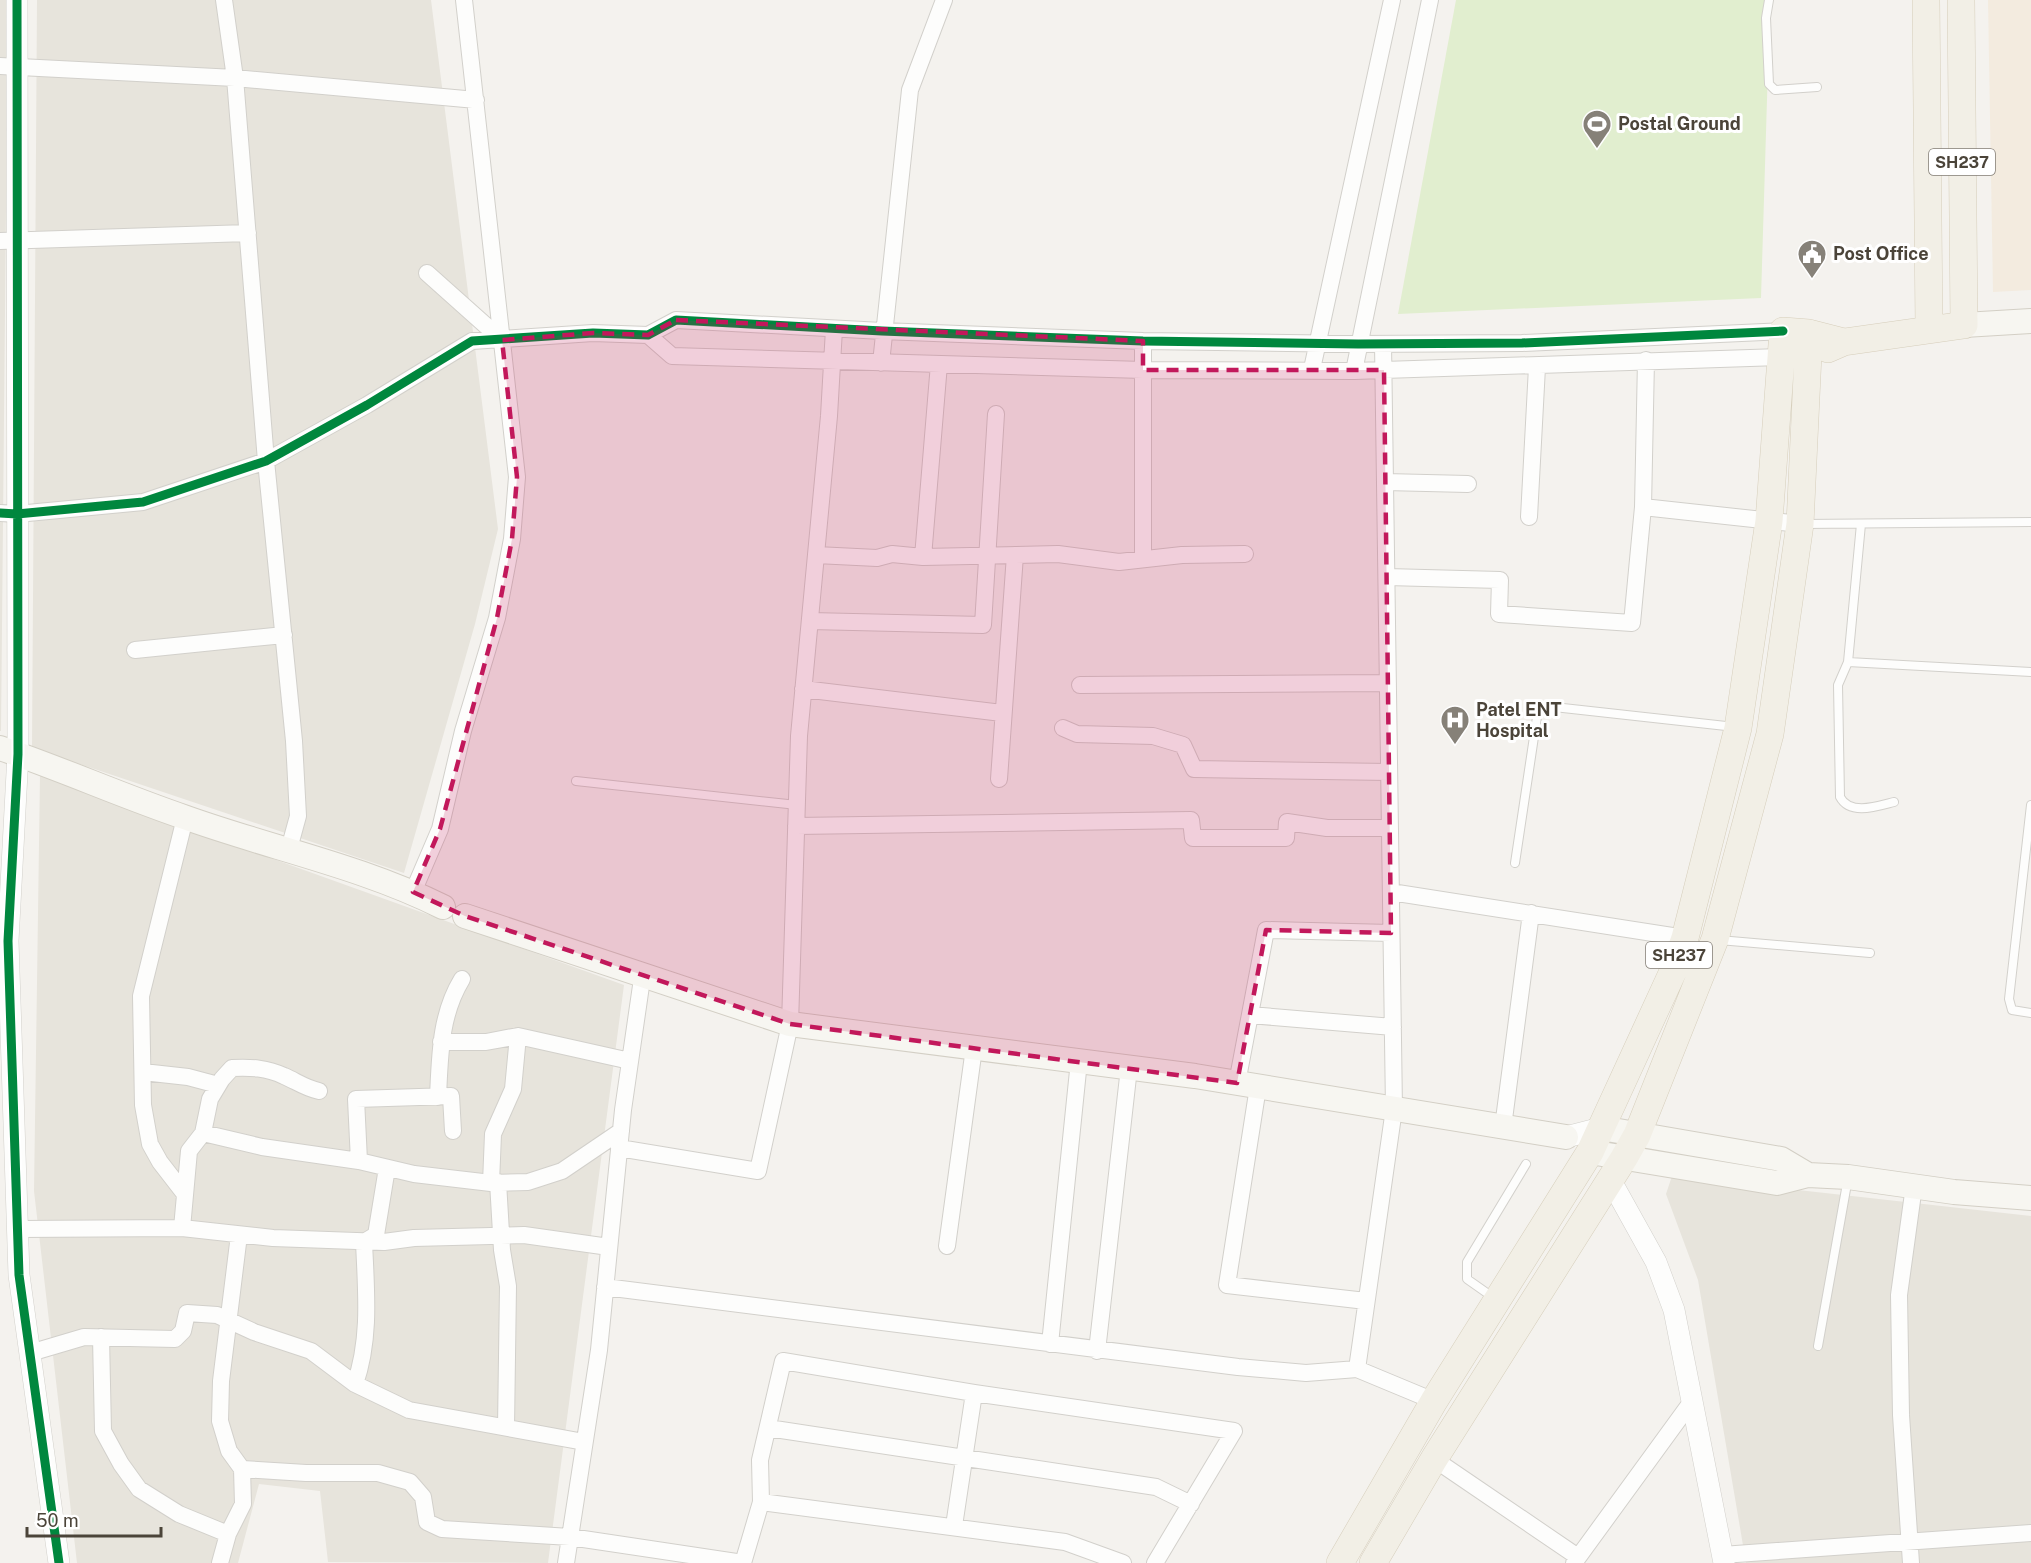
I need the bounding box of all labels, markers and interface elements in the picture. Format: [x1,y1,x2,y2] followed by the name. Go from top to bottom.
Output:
[1581,108,1613,150] sports icon: Postal Ground
[1618,113,1741,134] place label: Postal Ground
[1929,149,1995,175] road number: SH237
[1796,238,1828,280] public building icon: Post Office
[1833,243,1929,264] place label: Post Office
[1476,699,1562,741] place label: Patel ENT Hospital
[1439,704,1471,746] hospital icon: Patel ENT Hospital
[1646,942,1712,968] road number: SH237
[27,1500,160,1538] scale bar
[36,1510,79,1531] text: 50 m

